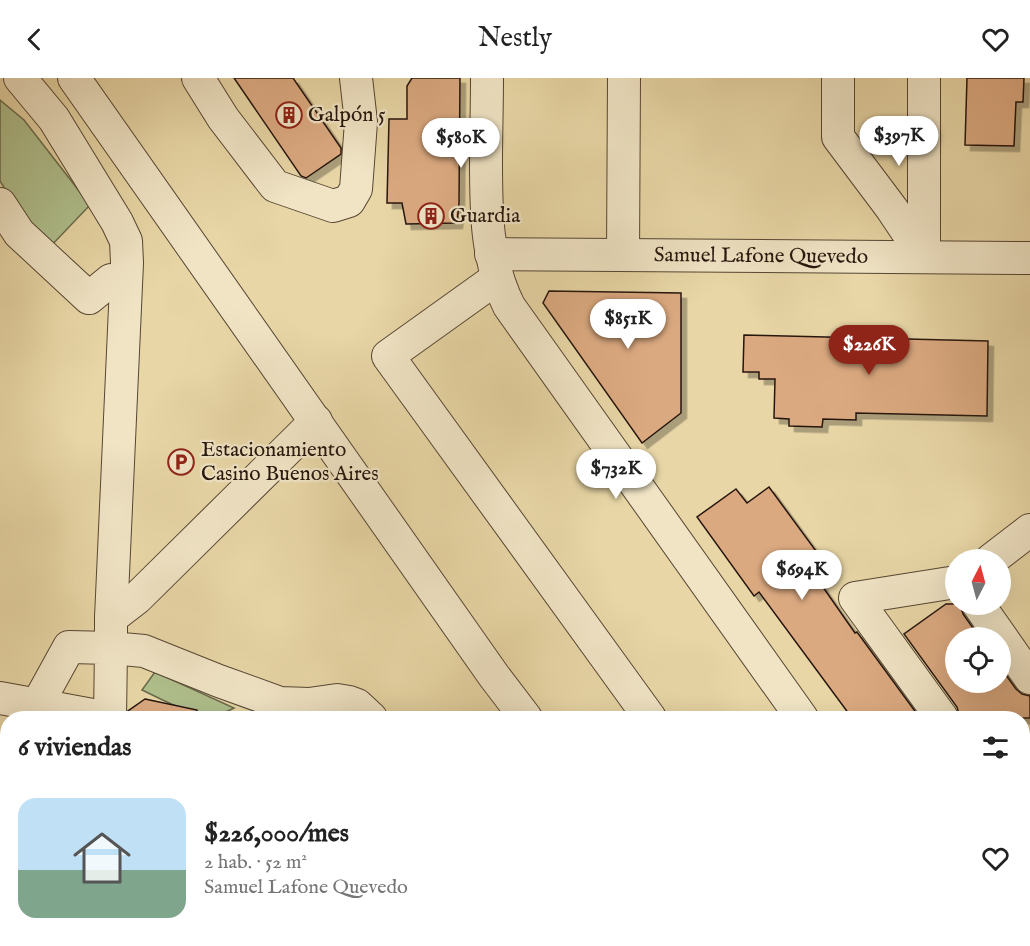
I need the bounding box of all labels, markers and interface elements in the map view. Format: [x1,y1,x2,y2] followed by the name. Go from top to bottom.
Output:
[478,22,552,56] text: Nestly
[18,23,51,56] icon: back
[979,23,1012,56] icon: heart
[274,100,304,130] building icon: Galpón 5
[308,102,386,129] place label: Galpón 5
[857,116,941,167] pin: $397K
[419,118,503,169] pin: $580K
[873,123,925,148] text: $397K
[436,125,486,150] text: $580K
[416,201,446,231] building icon: Guardia
[450,203,521,230] place label: Guardia
[654,242,868,270] street label: Samuel Lafone Quevedo
[586,299,670,350] pin: $851K
[604,306,652,331] text: $851K
[827,325,911,376] pin: $226K
[843,332,895,357] text: $226K
[201,437,379,488] place label: Estacionamiento Casino Buenos Aires
[166,447,196,477] parking icon: Estacionamiento Casino Buenos Aires
[574,449,658,500] pin: $732K
[590,456,642,481] text: $732K
[945,549,1011,615] north arrow
[945,549,1011,693] map controls
[760,550,844,601] pin: $694K
[776,557,828,582] text: $694K
[945,627,1011,693] button: locate
[18,731,131,764] text: 6 viviendas
[979,731,1012,764] icon: filters
[204,817,349,850] text: $226,000/mes
[66,822,138,894] icon: home
[979,842,1012,875] icon: heart
[204,850,307,875] text: 2 hab. · 52 m²
[204,875,408,900] text: Samuel Lafone Quevedo

